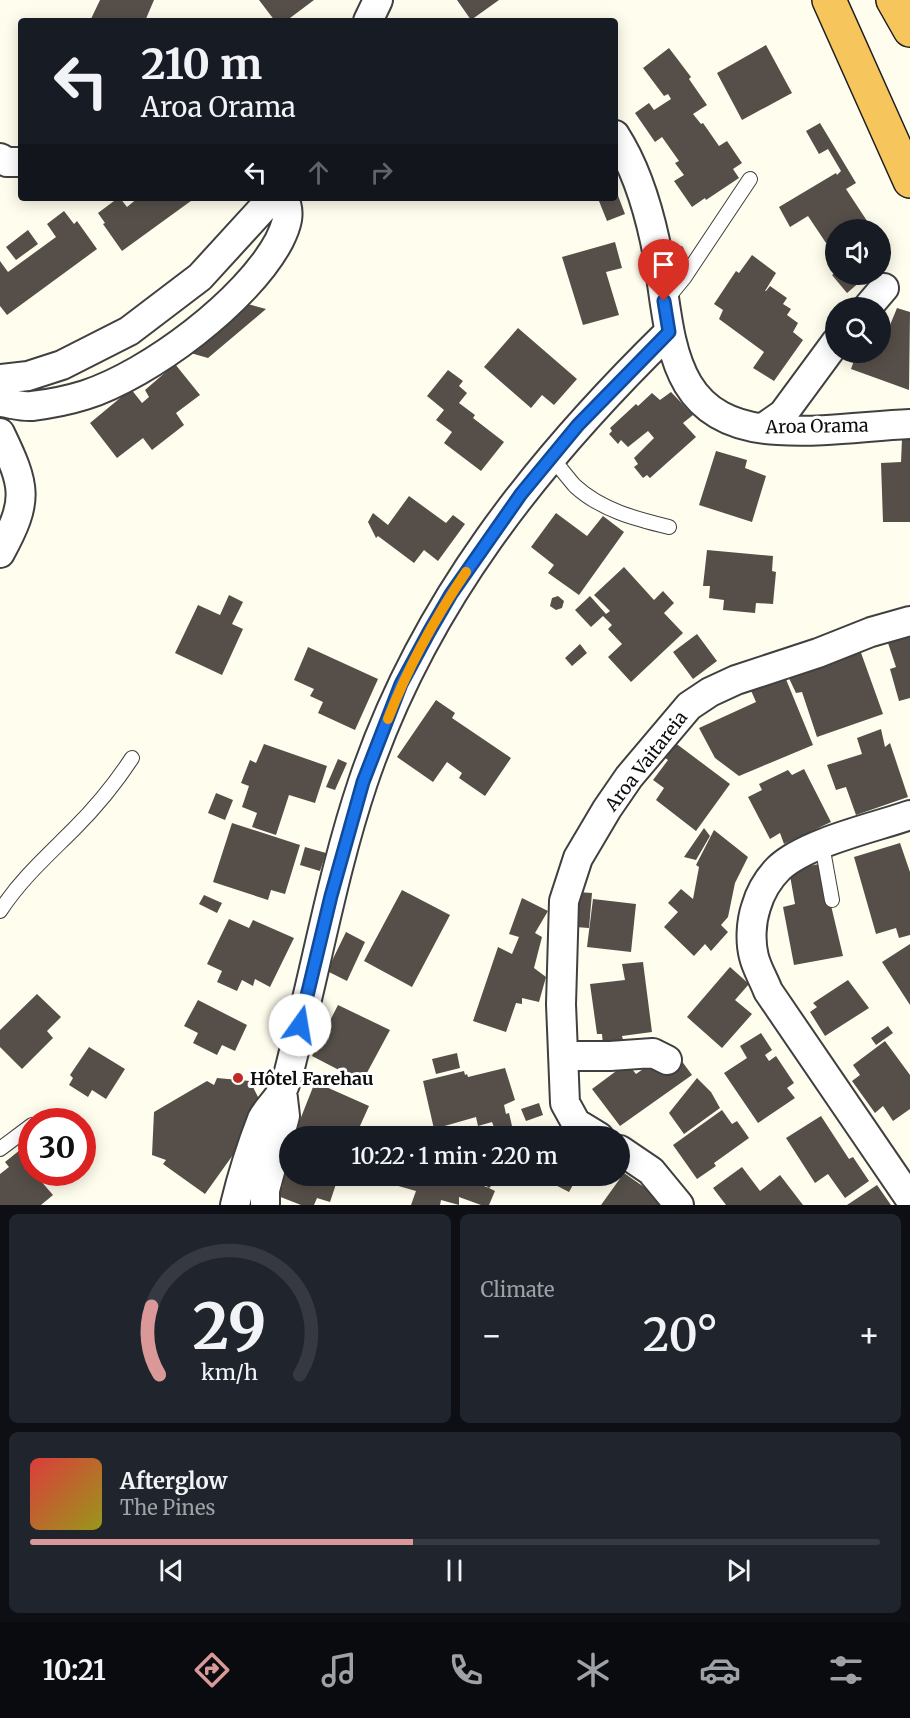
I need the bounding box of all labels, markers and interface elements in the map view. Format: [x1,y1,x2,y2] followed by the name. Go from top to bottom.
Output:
[141,38,262,90] text: 210 m
[42,42,120,120] icon: left
[141,90,296,124] text: Aroa Orama
[239,156,272,189] icon: left
[302,156,335,189] icon: ahead
[365,156,398,189] icon: right
[825,219,891,363] map controls
[825,219,891,285] button: sound
[638,239,689,301] pin
[647,248,680,281] icon: arrive
[825,297,891,363] button: search
[764,414,869,438] street label: Aroa Orama
[599,706,692,816] street label: Aroa Vaitareia
[268,993,332,1057] position arrow
[250,1067,373,1090] place label: Hôtel Farehau
[231,1071,245,1085] marker: Hôtel Farehau
[18,1108,96,1186] speed limit sign: 30
[351,1142,558,1170] text: 10:22 · 1 min · 220 m
[481,1277,555,1302] text: Climate
[193,1288,267,1366] text: 29
[643,1307,718,1363] text: 20°
[481,1315,503,1356] text: −
[858,1315,880,1356] text: +
[201,1360,258,1387] text: km/h
[120,1467,227,1495] text: Afterglow
[120,1495,215,1520] text: The Pines
[155,1554,188,1587] icon: previous
[438,1554,471,1587] icon: pause
[722,1554,755,1587] icon: next
[191,1649,233,1691] icon: directions
[318,1649,360,1691] icon: music
[445,1649,487,1691] icon: phone
[572,1649,614,1691] icon: climate
[699,1649,741,1691] icon: car
[825,1649,867,1691] icon: filters
[42,1653,106,1687] text: 10:21

